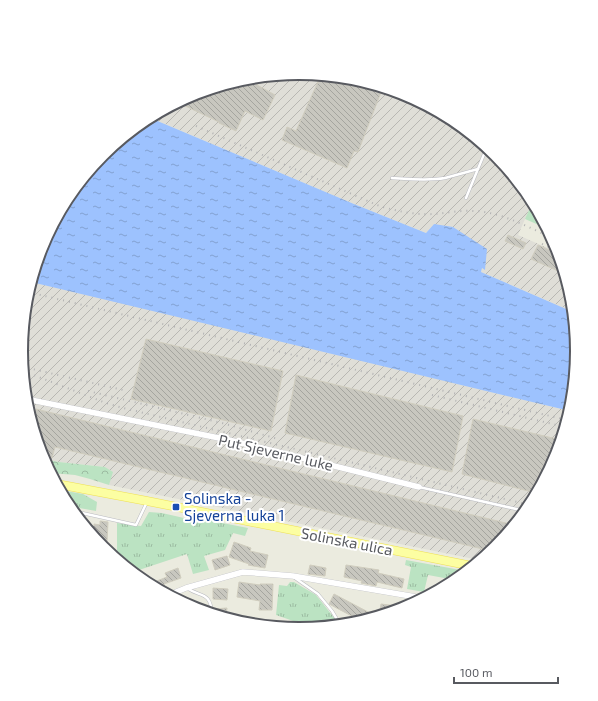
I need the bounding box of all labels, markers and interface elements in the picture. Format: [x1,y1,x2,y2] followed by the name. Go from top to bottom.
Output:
[217,430,335,475] street label: Put Sjeverne luke
[184,489,285,525] place label: Solinska - Sjeverna luka 1
[171,502,181,512] marker: Solinska - Sjeverna luka 1
[300,523,394,559] street label: Solinska ulica
[454,659,558,685] scale bar
[460,665,492,679] text: 100 m

